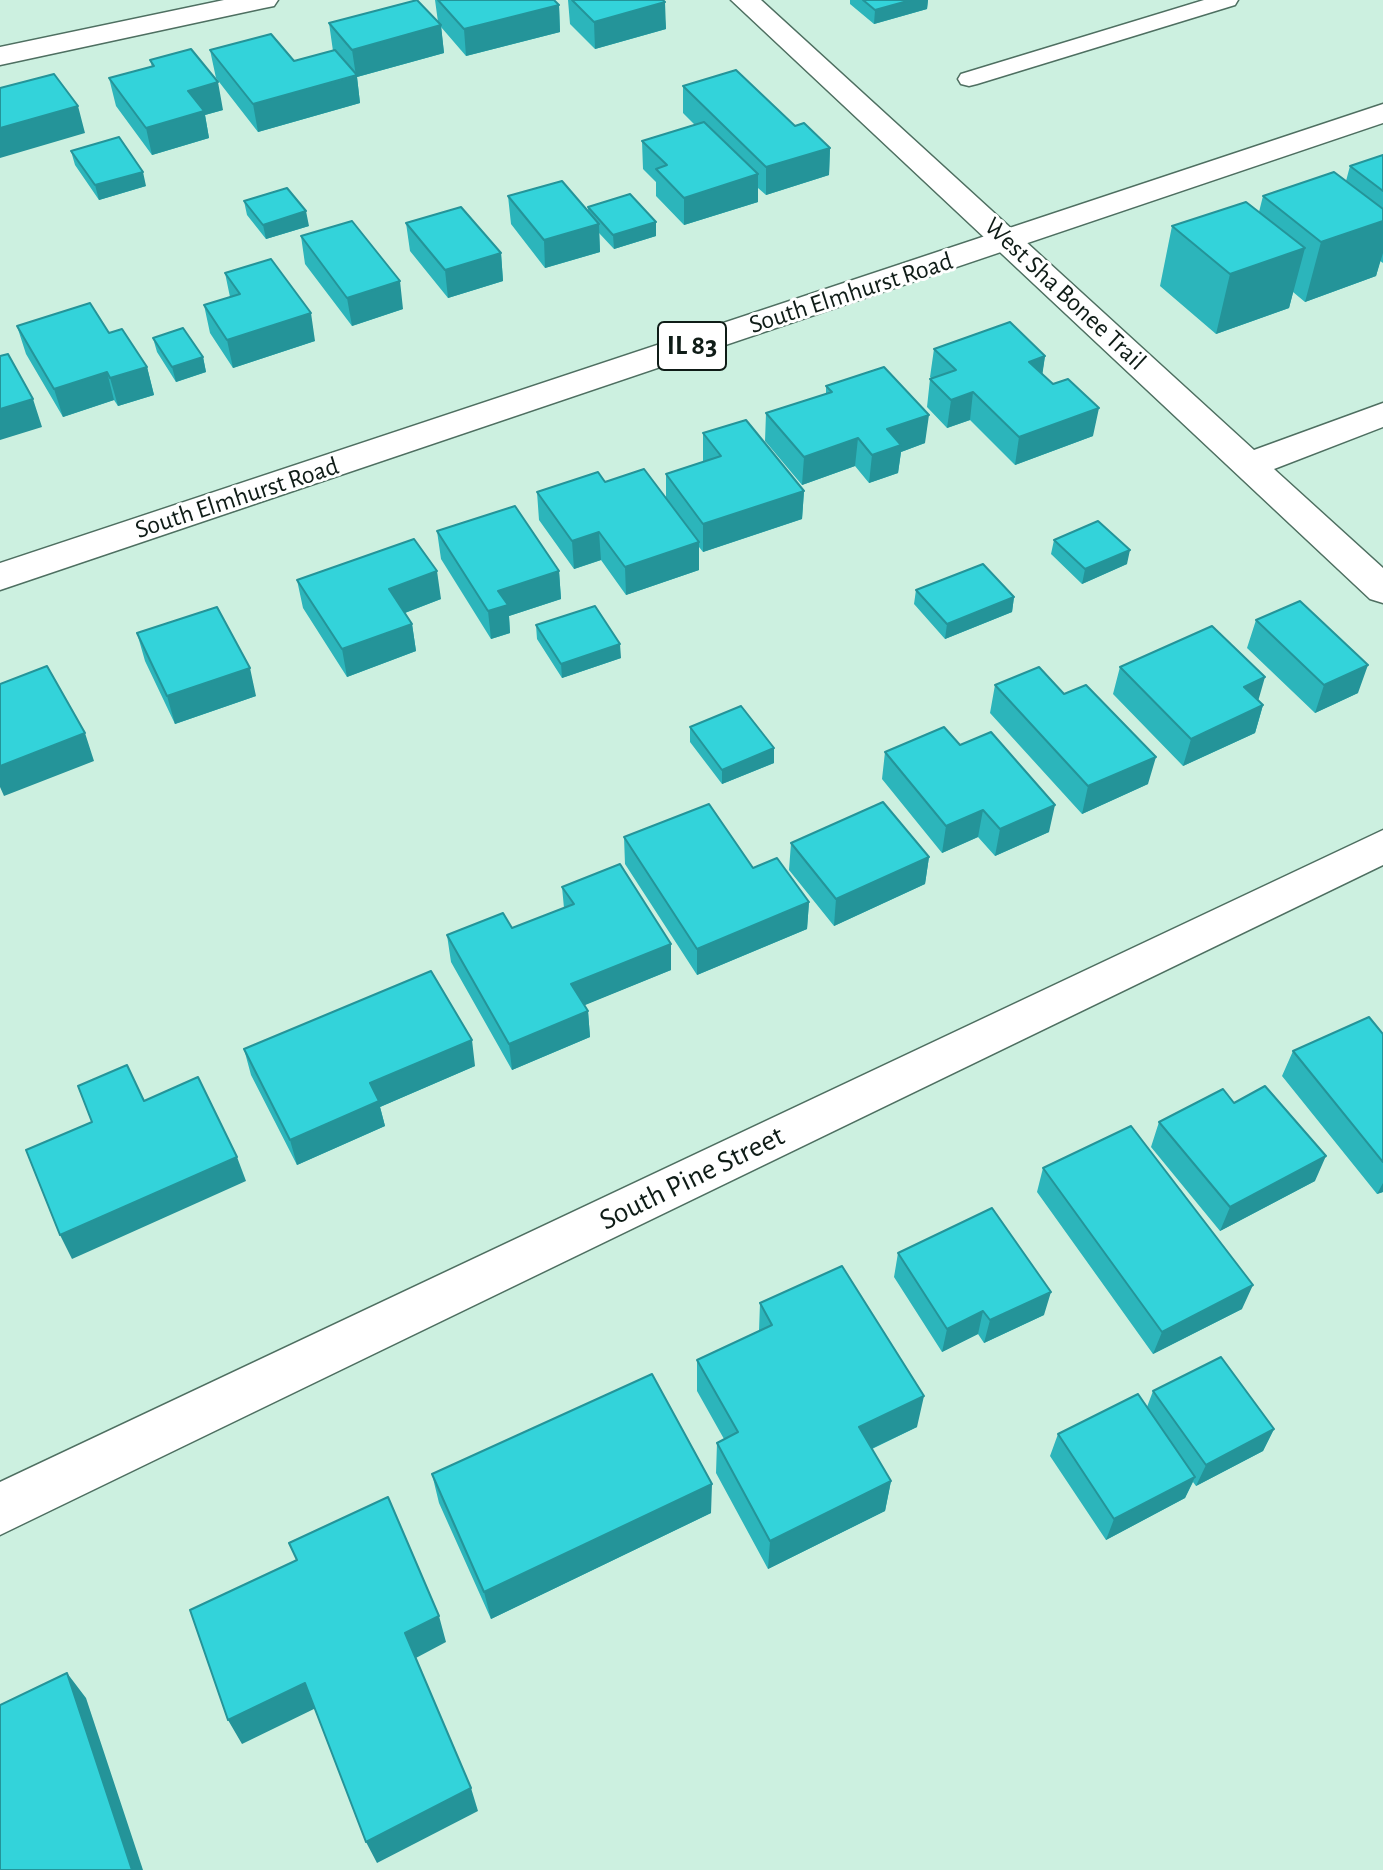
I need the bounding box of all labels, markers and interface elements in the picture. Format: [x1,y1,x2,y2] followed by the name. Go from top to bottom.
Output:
[978,211,1152,377] street label: West Sha Bonee Trail
[745,245,957,341] street label: South Elmhurst Road
[658,322,726,370] road number: IL 83
[131,450,343,546] street label: South Elmhurst Road
[594,1118,790,1238] street label: South Pine Street

